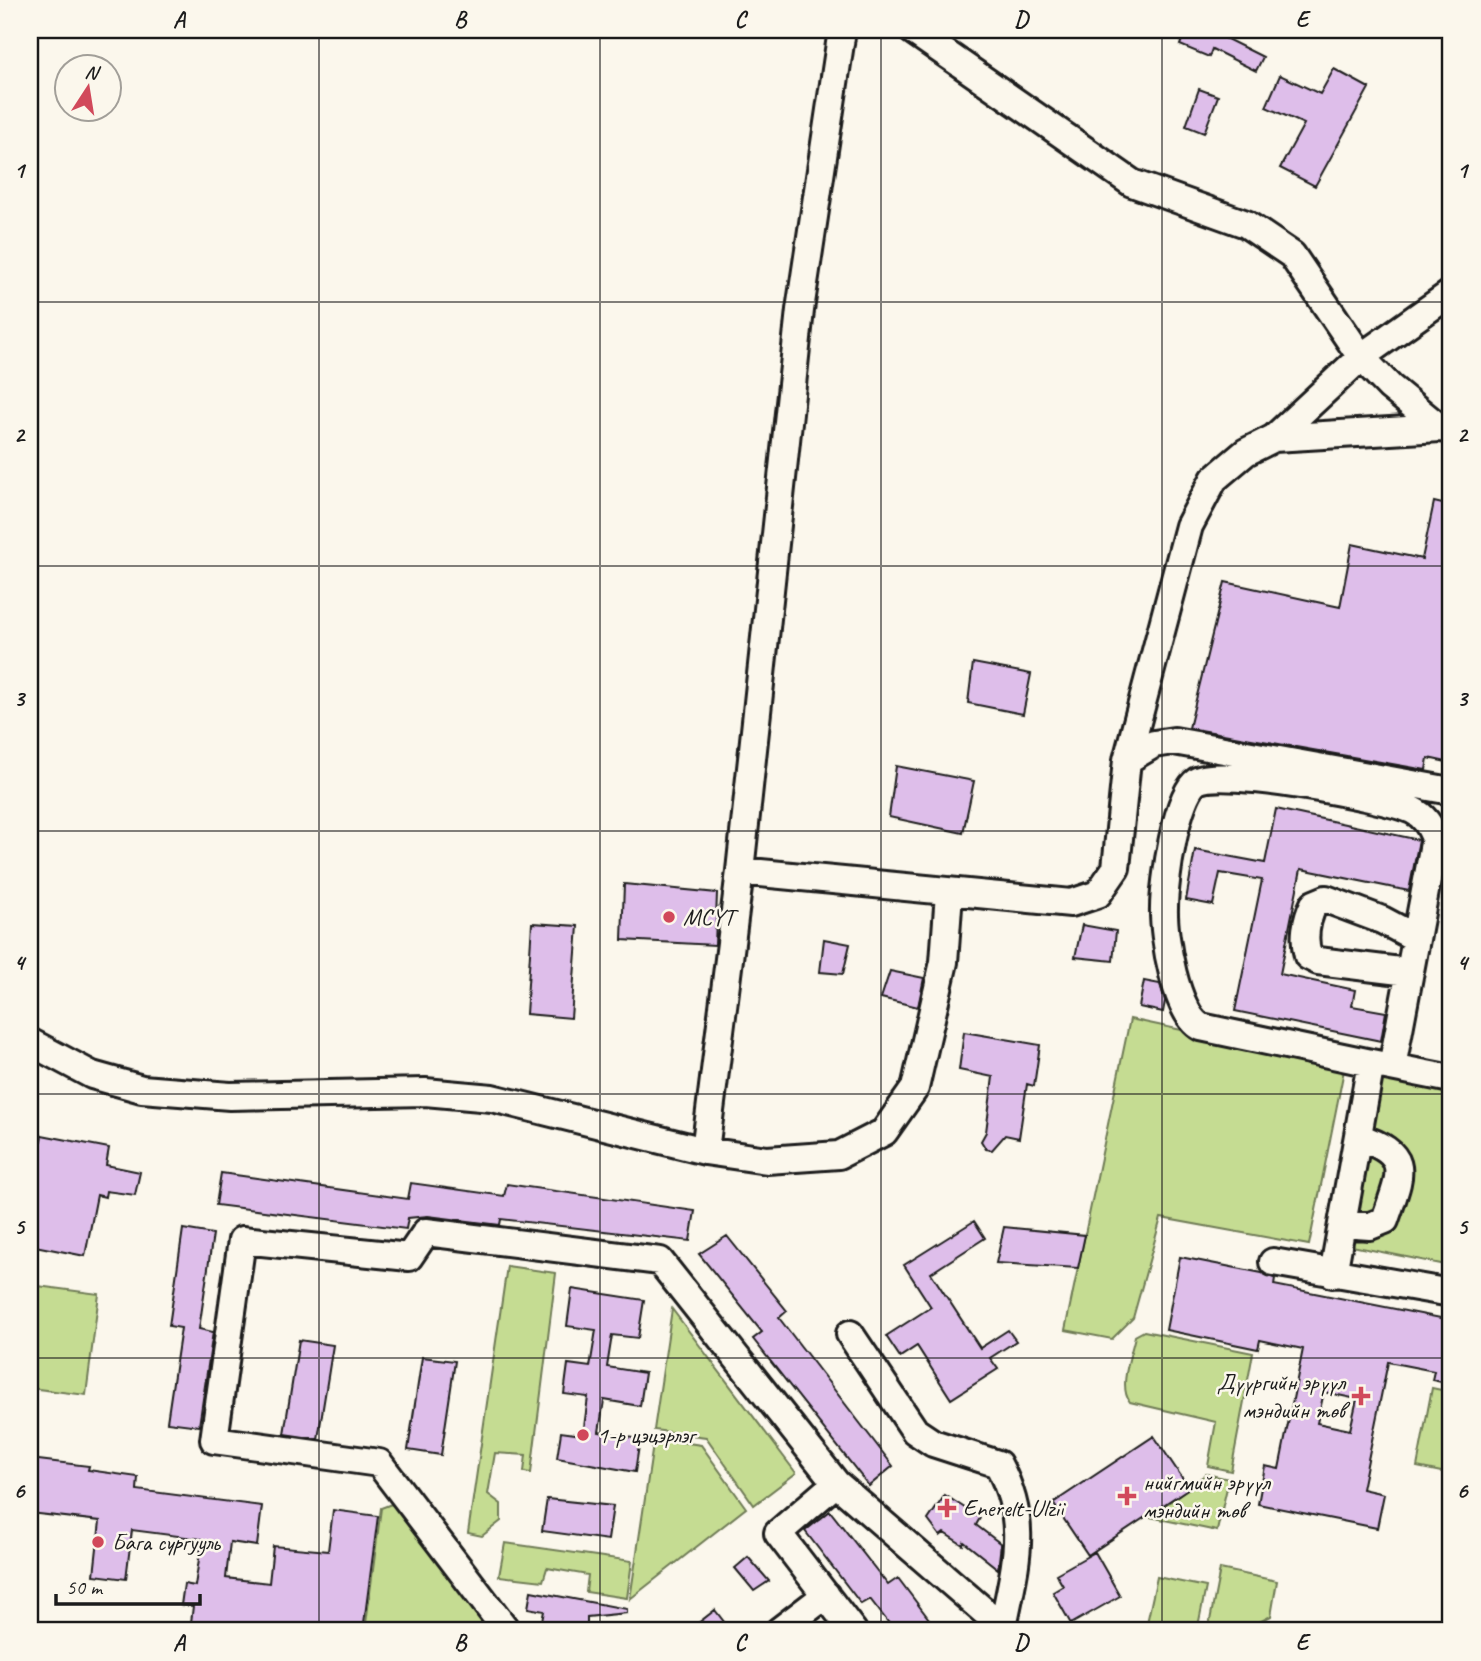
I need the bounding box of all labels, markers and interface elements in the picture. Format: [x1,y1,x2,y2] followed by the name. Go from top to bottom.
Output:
[173,5,187,34] text: A
[454,5,468,34] text: B
[735,5,749,34] text: C
[1014,5,1030,34] text: D
[1296,5,1312,34] text: E
[52,52,122,122] north arrow
[83,59,103,86] text: N
[14,156,27,185] text: 1
[1457,156,1470,185] text: 1
[14,420,27,449] text: 2
[1457,420,1470,449] text: 2
[14,684,27,713] text: 3
[1457,684,1470,713] text: 3
[683,902,740,932] place label: МСҮТ
[661,909,677,925] marker: МСҮТ
[14,948,27,977] text: 4
[1457,948,1470,977] text: 4
[14,1212,26,1241] text: 5
[1457,1212,1469,1241] text: 5
[1217,1367,1351,1425] place label: Дүүргийн эрүүл мэндийн төв
[1351,1386,1371,1406] marker: Дүүргийн эрүүл мэндийн төв
[597,1420,698,1450] place label: 1-р цэцэрлэг
[575,1427,591,1443] marker: 1-р цэцэрлэг
[1143,1467,1271,1525] place label: нийгмийн эрүүл мэндийн төв
[14,1476,27,1505] text: 6
[1457,1476,1470,1505] text: 6
[1117,1486,1137,1506] marker: нийгмийн эрүүл мэндийн төв
[963,1493,1066,1523] place label: Enerelt-Ulzii
[937,1498,957,1518] marker: Enerelt-Ulzii
[112,1527,221,1557] place label: Бага сургууль
[90,1534,106,1550] marker: Бага сургууль
[56,1563,200,1607] scale bar
[66,1574,104,1600] text: 50 m
[173,1628,187,1657] text: A
[454,1628,468,1657] text: B
[735,1628,749,1657] text: C
[1014,1628,1030,1657] text: D
[1296,1628,1312,1657] text: E

